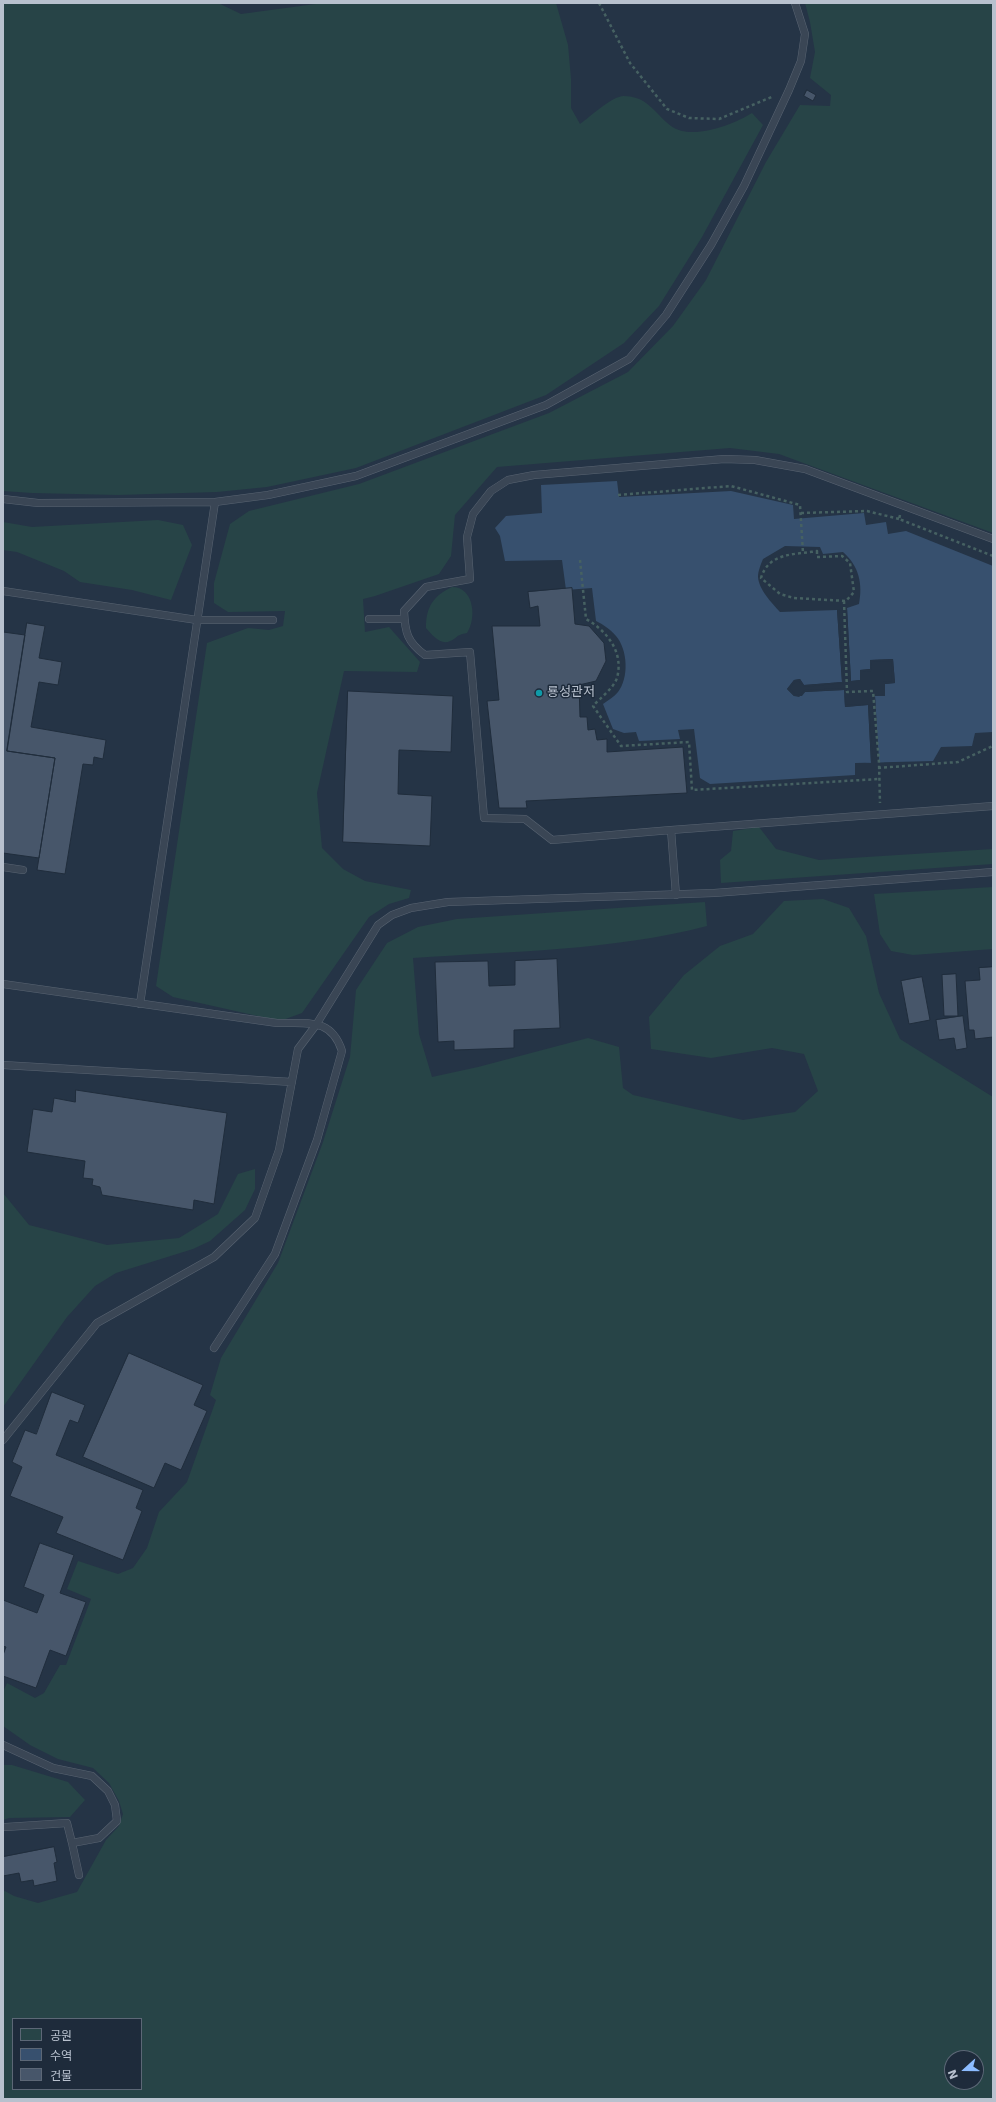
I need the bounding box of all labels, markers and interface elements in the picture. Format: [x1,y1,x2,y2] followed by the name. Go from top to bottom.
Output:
[547,685,595,701] place label: 룡성관저
[534,688,544,698] marker: 룡성관저
[12,2018,142,2090] legend
[50,2029,72,2043] text: 공원
[50,2049,72,2063] text: 수역
[944,2050,984,2090] north arrow
[946,2067,961,2081] text: N
[50,2069,72,2083] text: 건물

